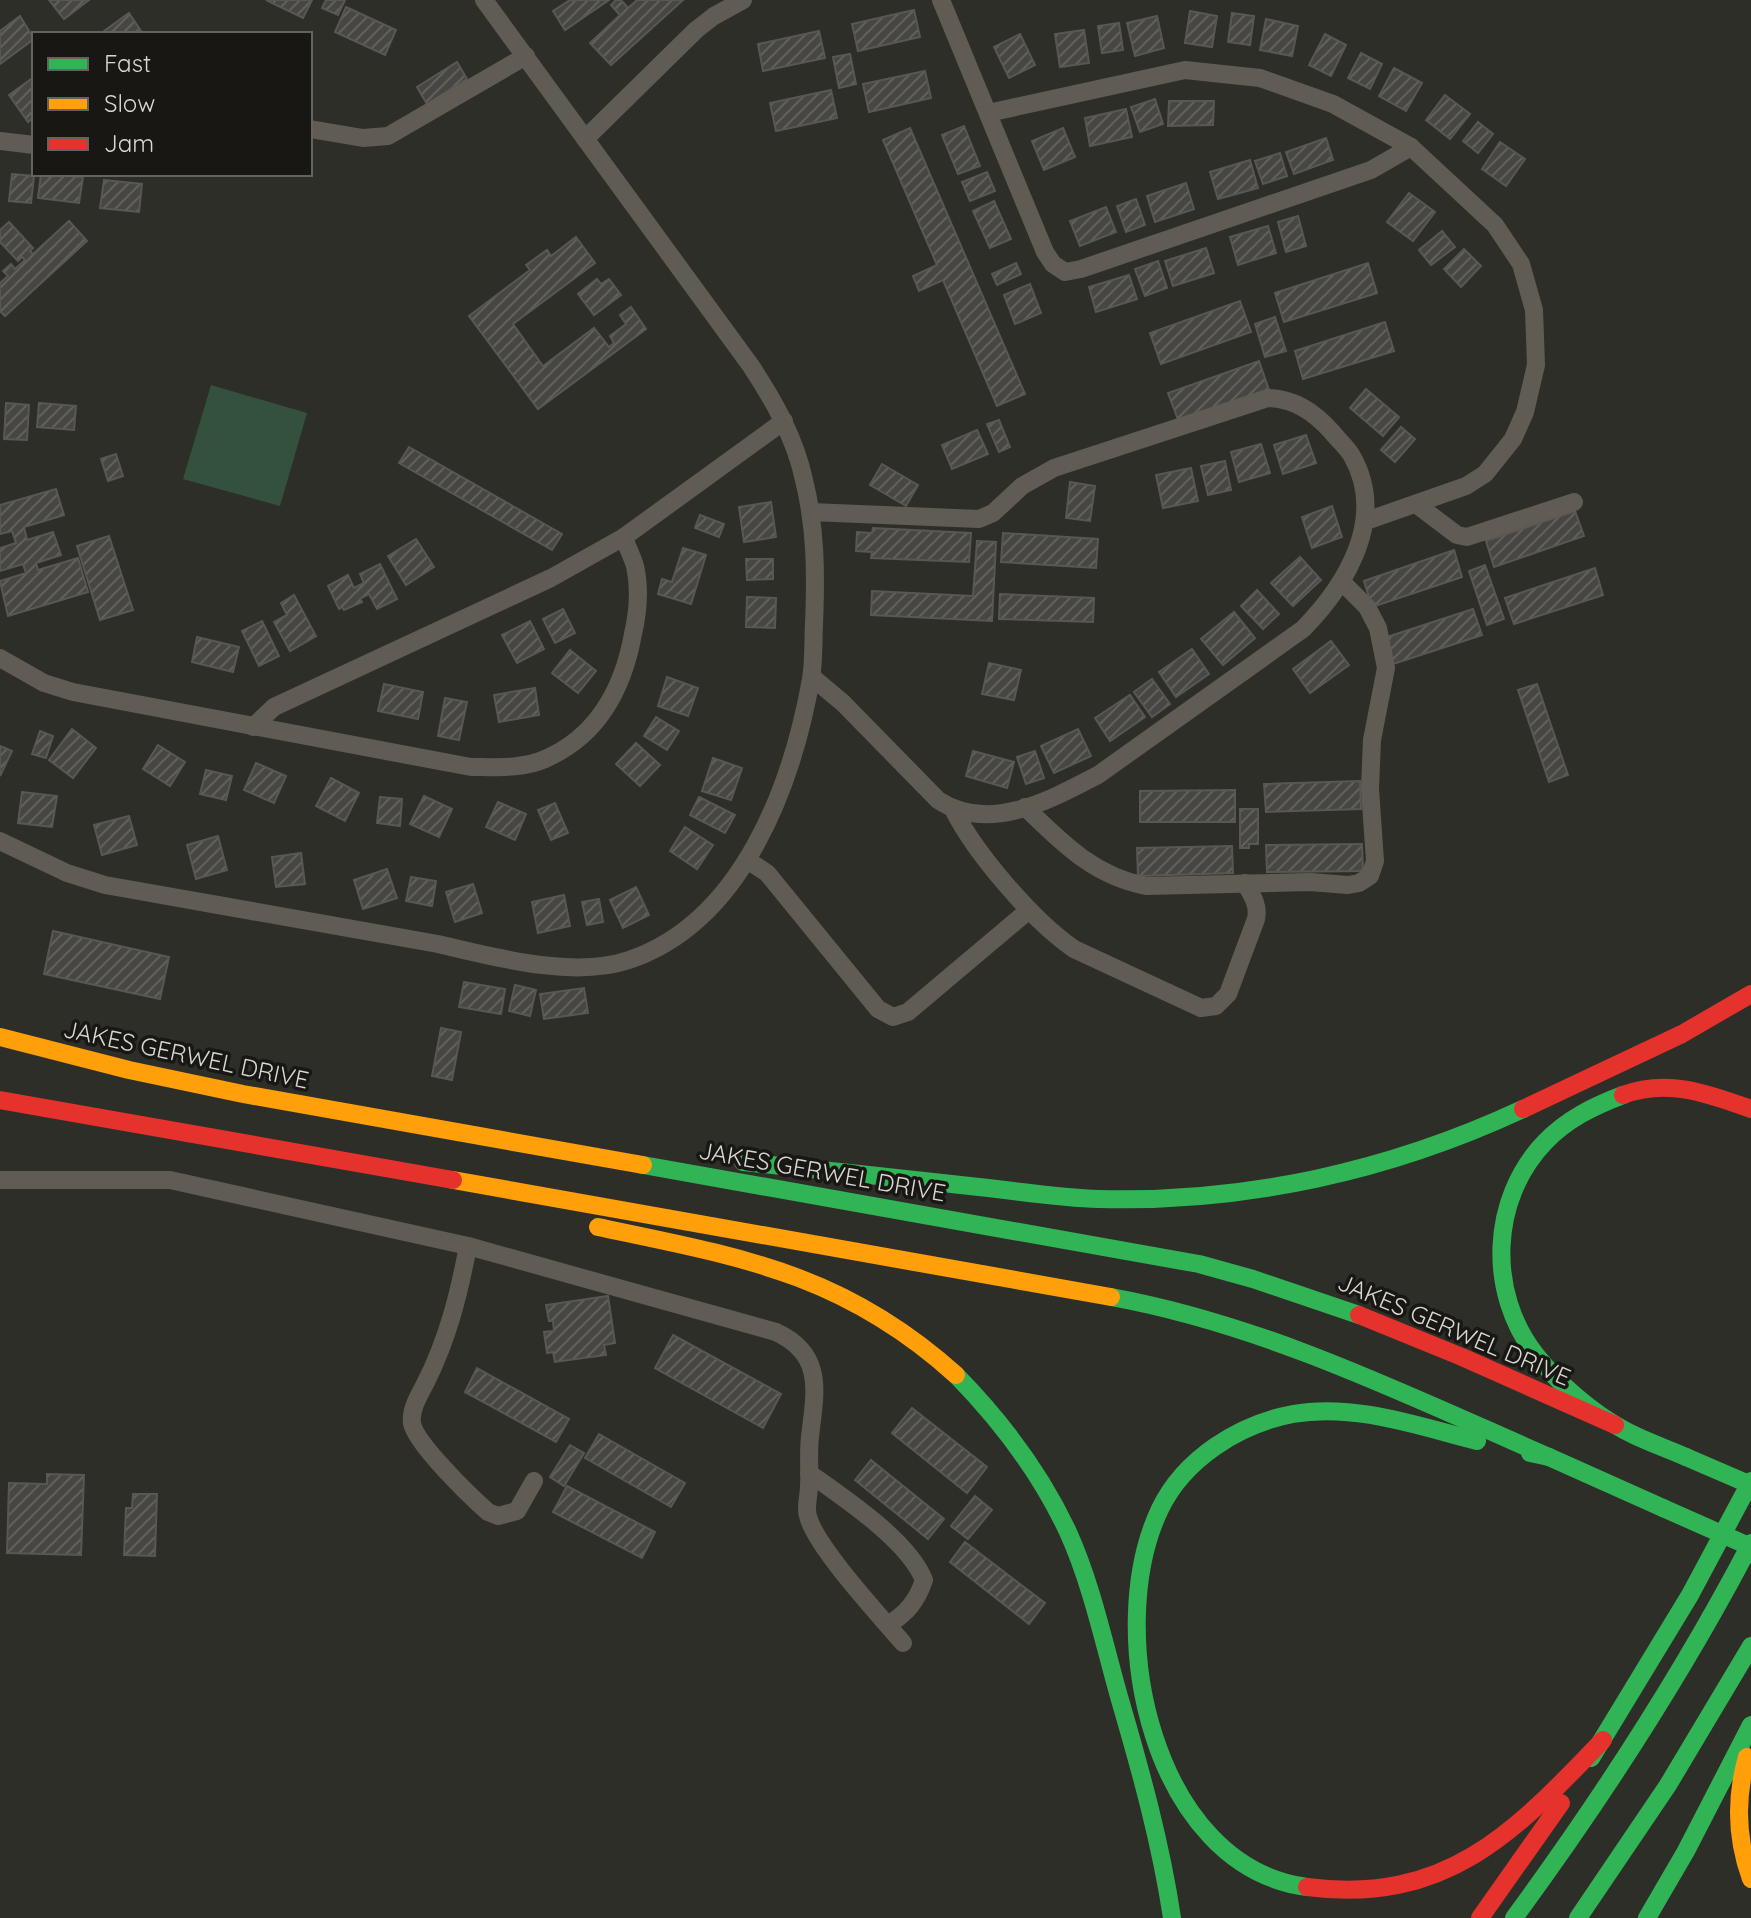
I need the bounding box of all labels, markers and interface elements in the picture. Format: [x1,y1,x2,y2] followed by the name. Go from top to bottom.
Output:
[32,32,312,176] legend
[104,48,151,78] text: Fast
[104,88,155,118] text: Slow
[104,128,154,158] text: Jam
[61,1013,312,1095] street label: JAKES GERWEL DRIVE
[696,1135,948,1208] street label: JAKES GERWEL DRIVE
[1333,1266,1575,1392] street label: JAKES GERWEL DRIVE

